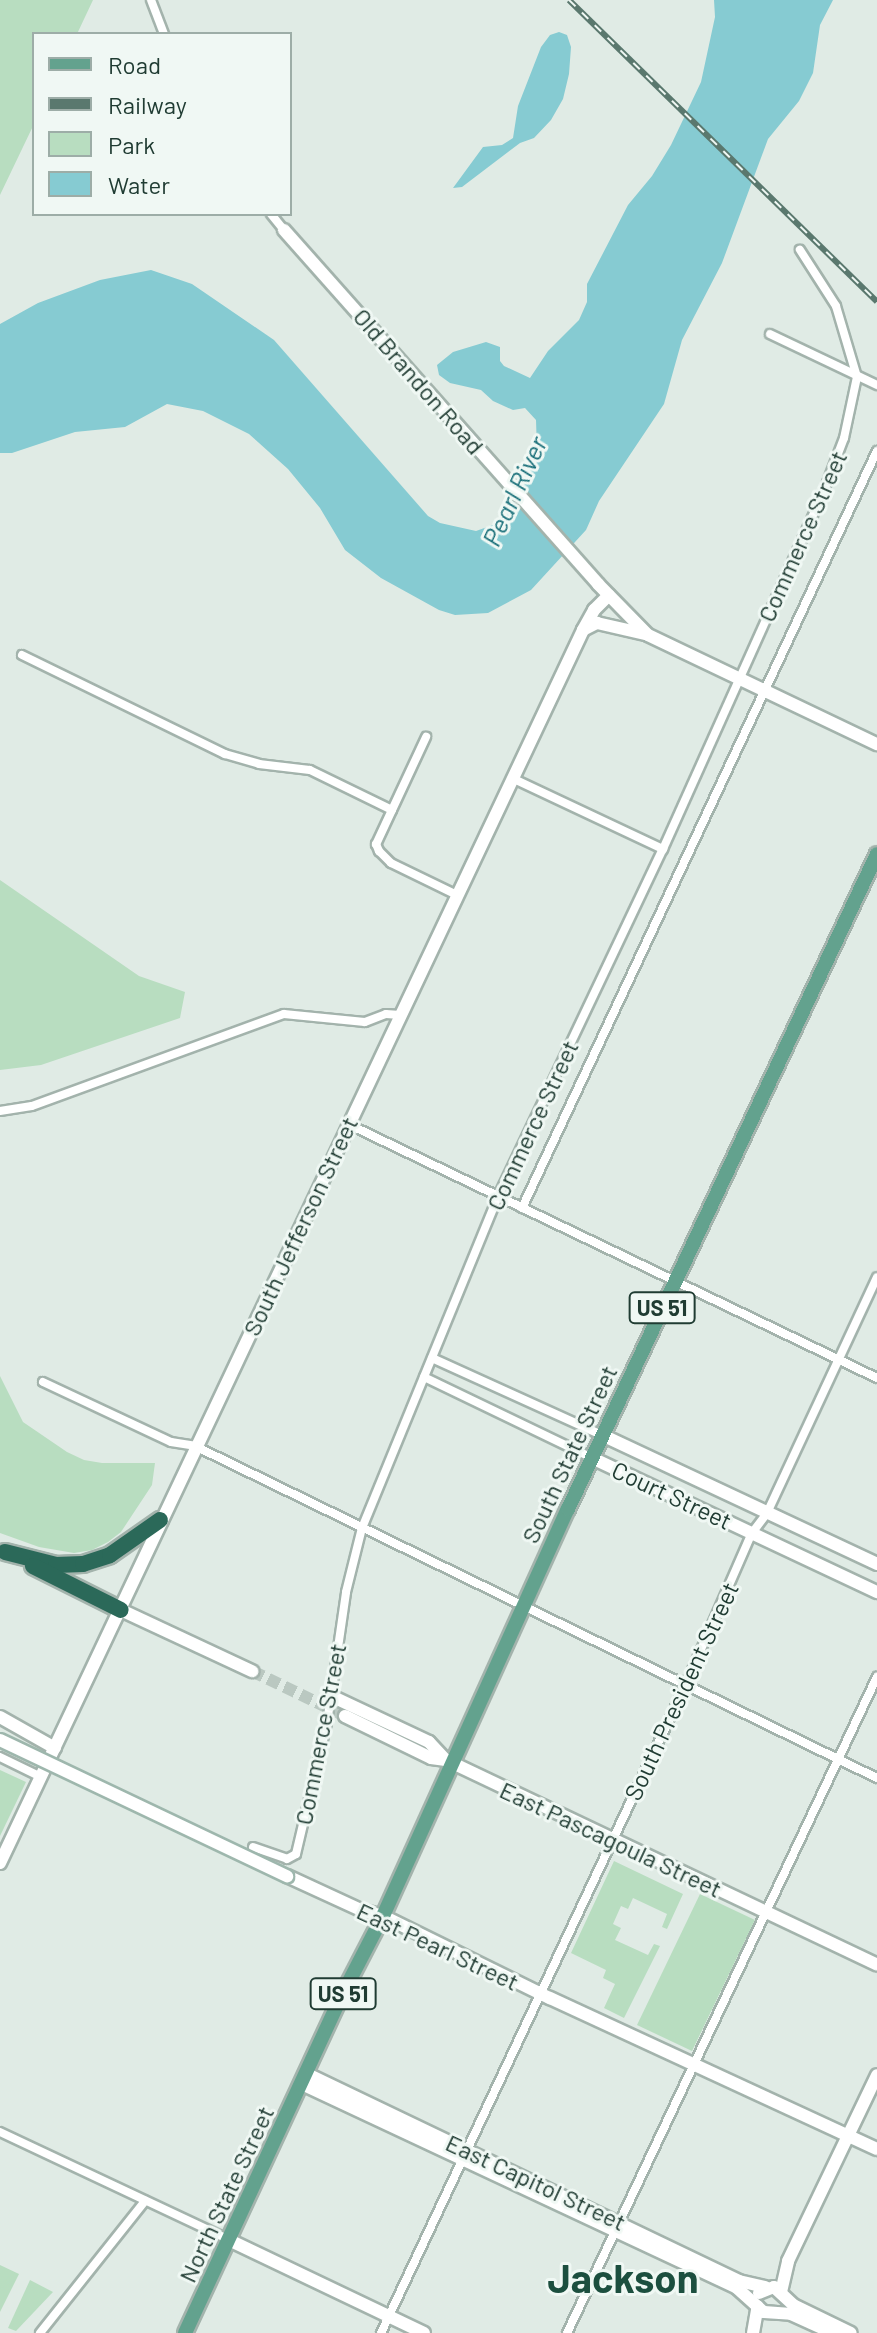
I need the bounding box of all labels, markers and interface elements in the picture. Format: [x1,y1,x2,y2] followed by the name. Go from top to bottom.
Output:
[32,32,292,216] legend
[108,50,161,79] text: Road
[108,90,187,119] text: Railway
[108,130,155,159] text: Park
[108,170,170,199] text: Water
[348,302,490,460] street label: Old Brandon Road
[475,431,553,551] water label: Pearl River
[751,446,853,626] street label: Commerce Street
[480,1035,584,1215] street label: Commerce Street
[237,1112,363,1340] street label: South Jefferson Street
[628,1290,696,1326] road number: US 51
[515,1361,623,1547] street label: South State Street
[608,1455,736,1535] street label: Court Street
[618,1577,744,1805] street label: South President Street
[288,1641,352,1827] street label: Commerce Street
[496,1775,726,1903] street label: East Pascagoula Street
[353,1896,523,1996] street label: East Pearl Street
[309,1976,377,2012] road number: US 51
[173,2101,279,2287] street label: North State Street
[441,2128,631,2236] street label: East Capitol Street
[547,2253,699,2301] district label: Jackson

